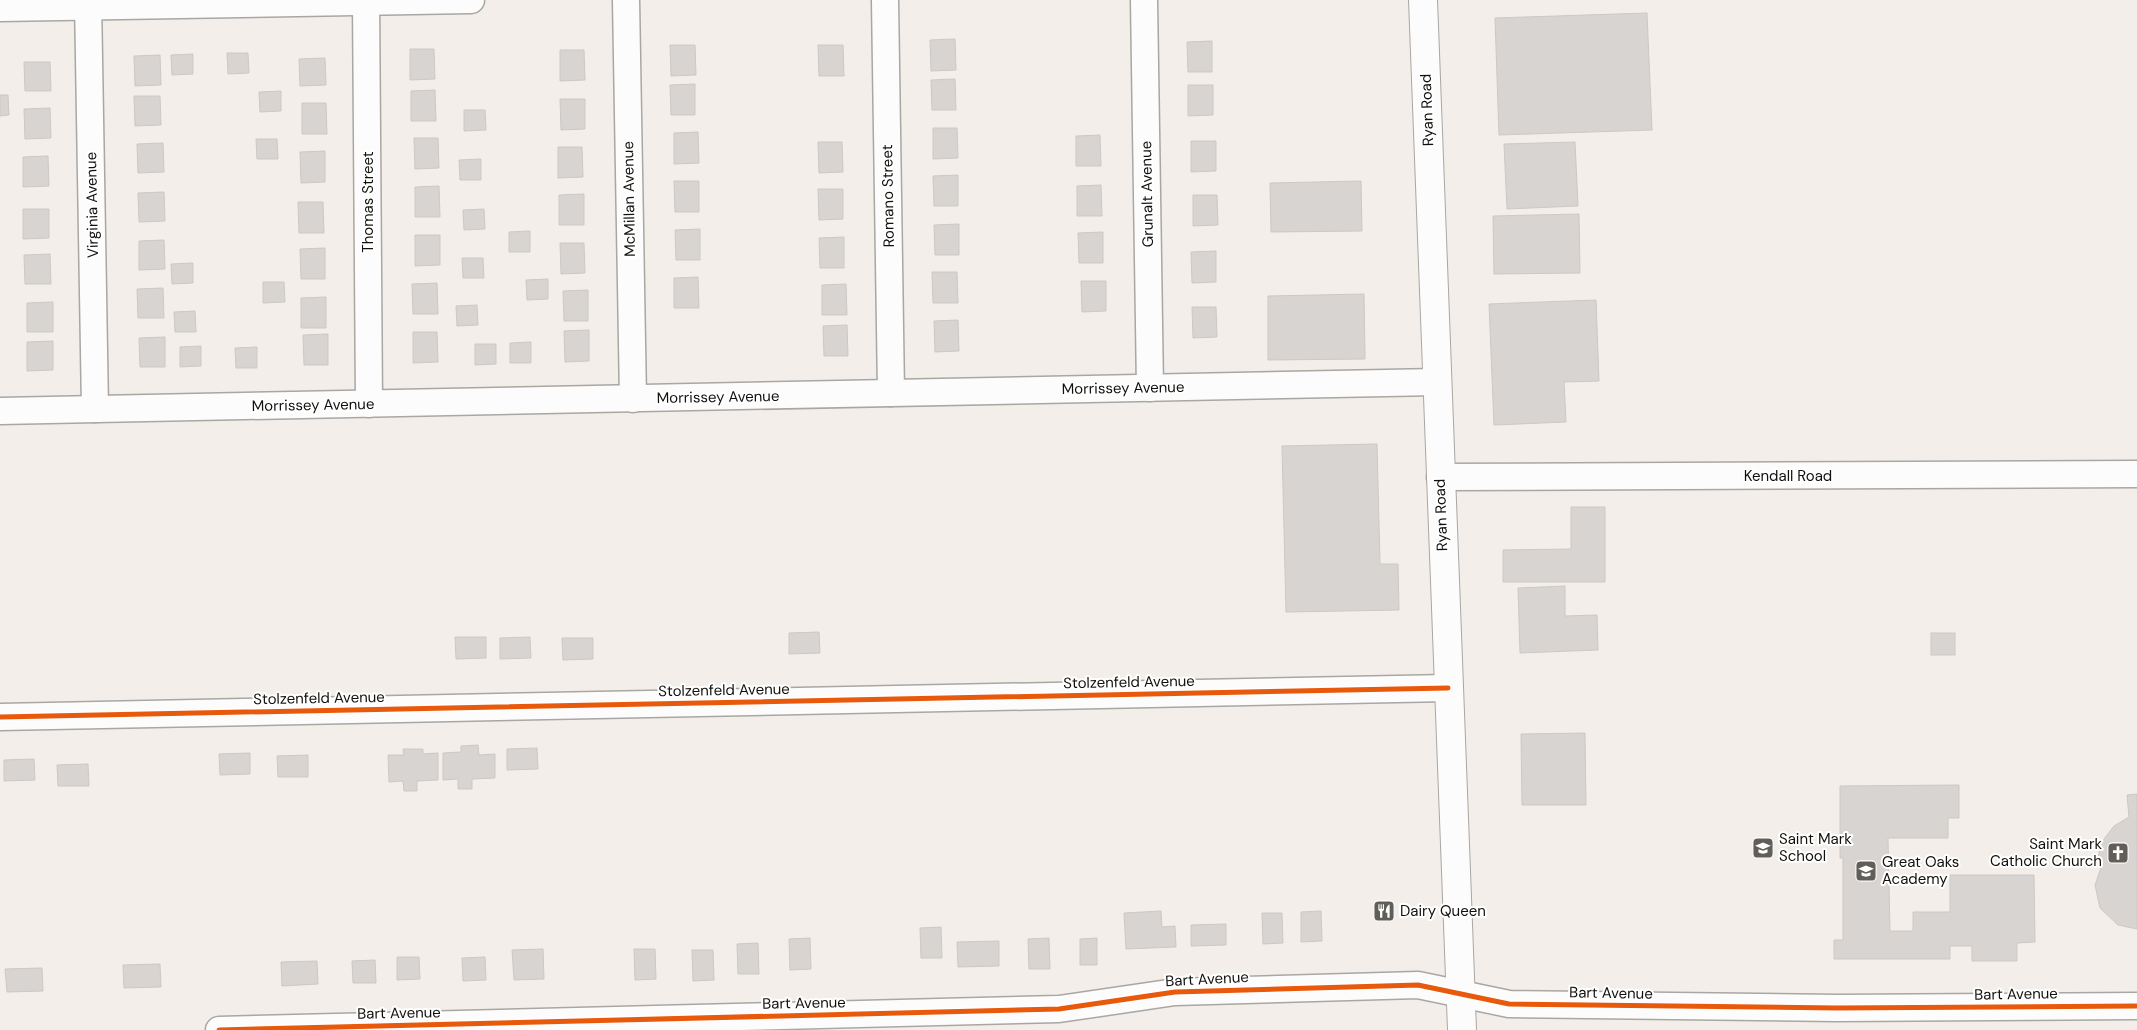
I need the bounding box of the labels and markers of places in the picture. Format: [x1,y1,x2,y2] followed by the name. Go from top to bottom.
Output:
[1779,829,1852,866] place label: Saint Mark School
[1990,834,2102,871] place label: Saint Mark Catholic Church
[1751,836,1775,860] school or university icon: Saint Mark School
[2106,841,2130,865] church icon: Saint Mark Catholic Church
[1882,852,1959,889] place label: Great Oaks Academy
[1854,859,1878,883] school or university icon: Great Oaks Academy
[1372,899,1396,923] restaurant icon: Dairy Queen
[1400,901,1486,921] place label: Dairy Queen

